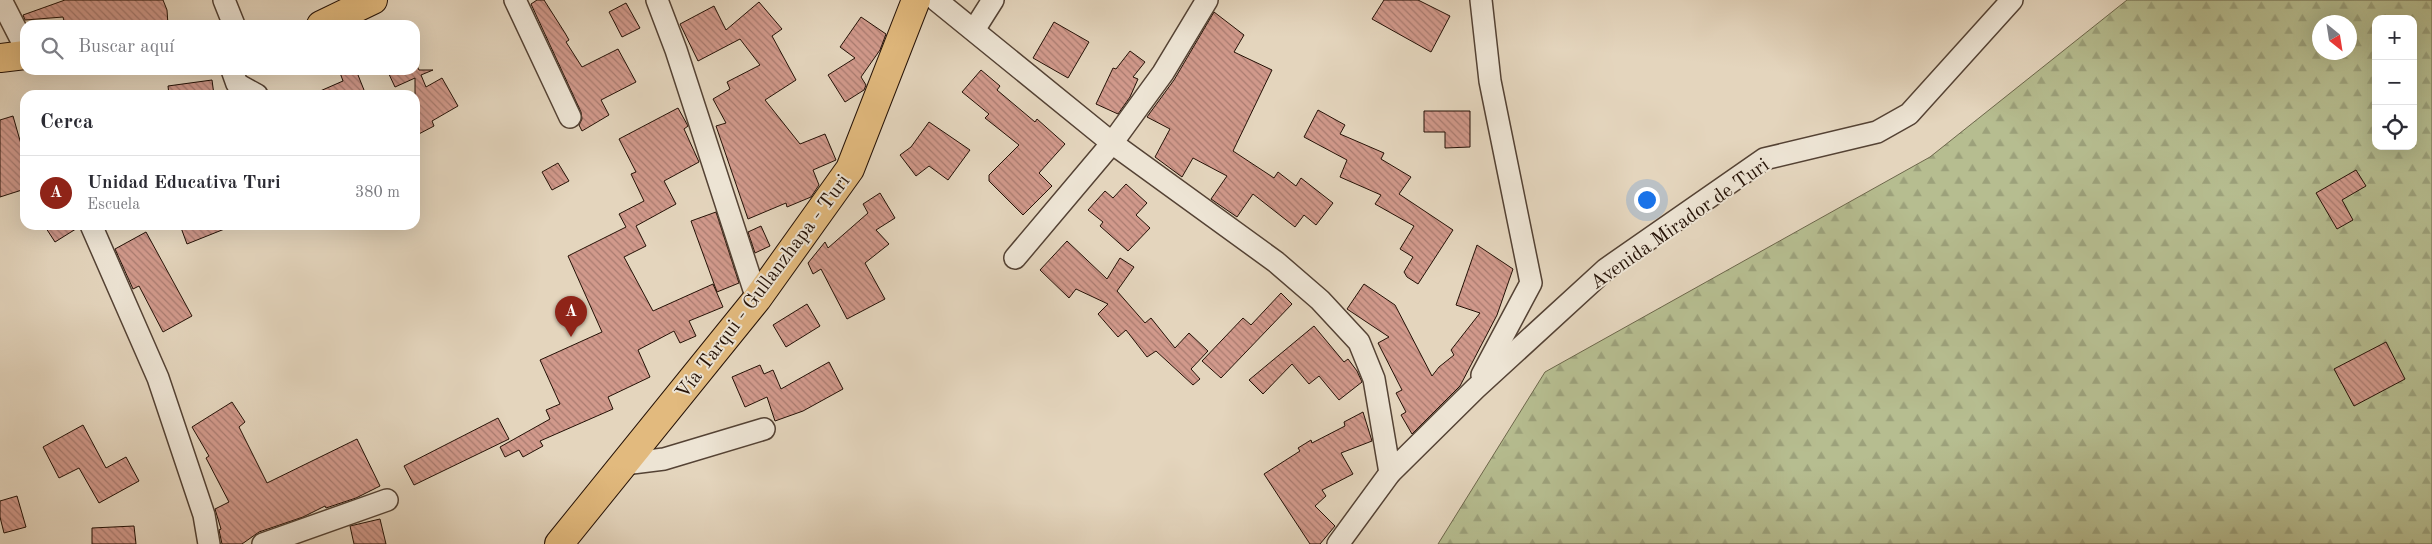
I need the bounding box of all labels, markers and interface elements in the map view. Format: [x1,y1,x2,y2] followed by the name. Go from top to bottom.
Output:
[2312,15,2357,60] north arrow
[2372,15,2417,150] map controls
[2372,15,2417,60] button: +
[20,20,420,75] search box
[38,34,66,62] icon: search
[78,38,174,57] text: Buscar aquí
[2372,60,2417,105] button: −
[2372,105,2417,150] button: locate
[40,112,93,133] text: Cerca
[1587,155,1773,294] street label: Avenida Mirador de Turi
[673,171,854,403] street label: Vía Tarqui - Gullanzhapa - Turi
[87,174,281,193] text: Unidad Educativa Turi
[50,185,62,201] text: A
[355,185,400,201] text: 380 m
[1634,187,1660,213] your location
[87,197,140,213] text: Escuela
[555,296,587,337] pin: A

